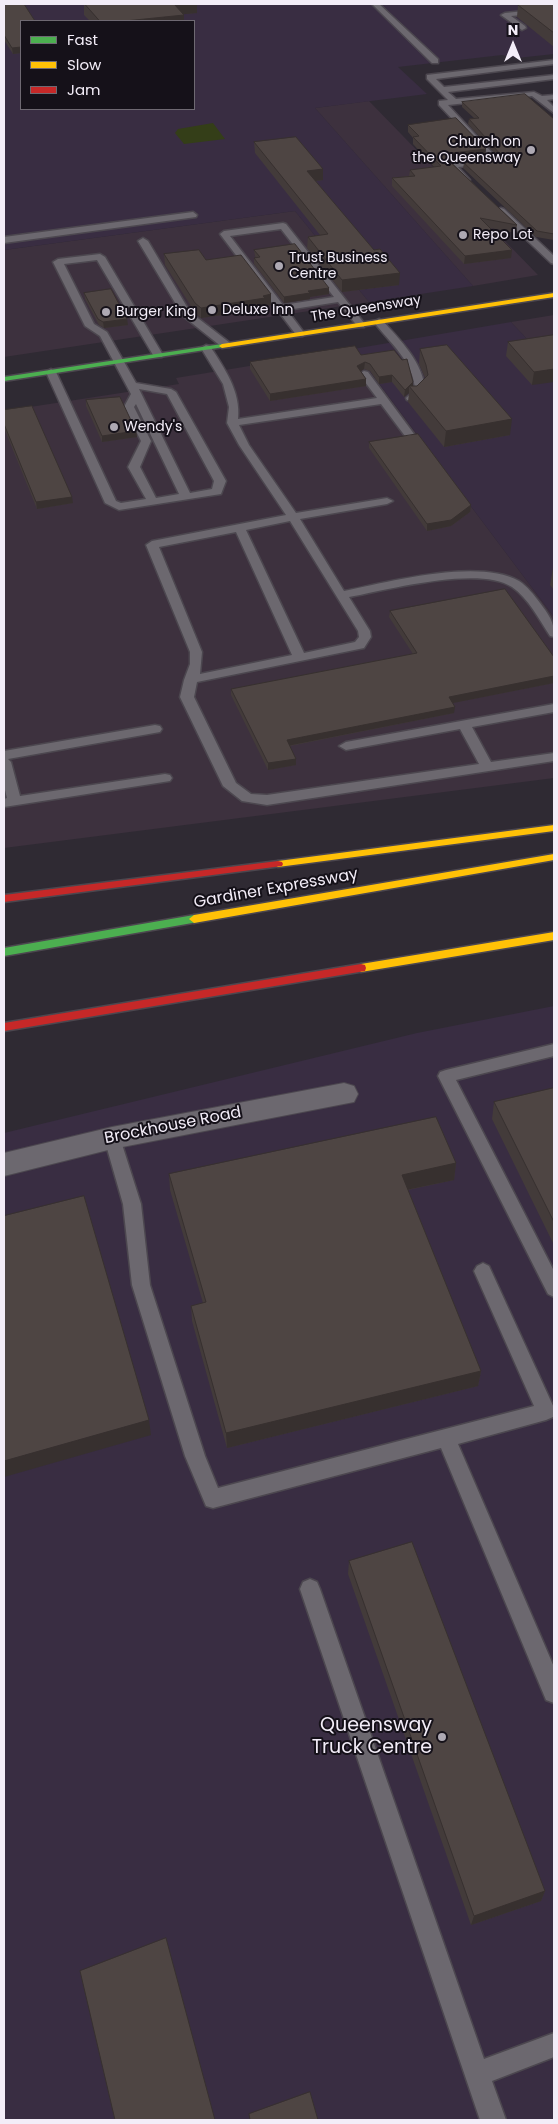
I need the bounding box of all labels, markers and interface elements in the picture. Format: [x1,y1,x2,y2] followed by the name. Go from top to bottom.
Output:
[20,20,195,110] legend
[488,20,538,70] north arrow
[508,20,518,40] text: N
[67,29,98,50] text: Fast
[67,54,101,75] text: Slow
[67,79,101,100] text: Jam
[412,134,521,166] place label: Church on the Queensway
[525,144,537,156] marker: Church on the Queensway
[473,227,532,243] place label: Repo Lot
[457,229,469,241] marker: Repo Lot
[289,250,387,282] place label: Trust Business Centre
[273,260,285,272] marker: Trust Business Centre
[310,292,422,326] street label: The Queensway
[222,302,293,318] place label: Deluxe Inn
[116,304,196,320] place label: Burger King
[206,304,218,316] marker: Deluxe Inn
[100,306,112,318] marker: Burger King
[124,419,182,435] place label: Wendy's
[108,421,120,433] marker: Wendy's
[192,865,360,913] street label: Gardiner Expressway
[103,1103,243,1149] street label: Brockhouse Road
[312,1715,432,1759] place label: Queensway Truck Centre
[436,1731,448,1743] marker: Queensway Truck Centre

